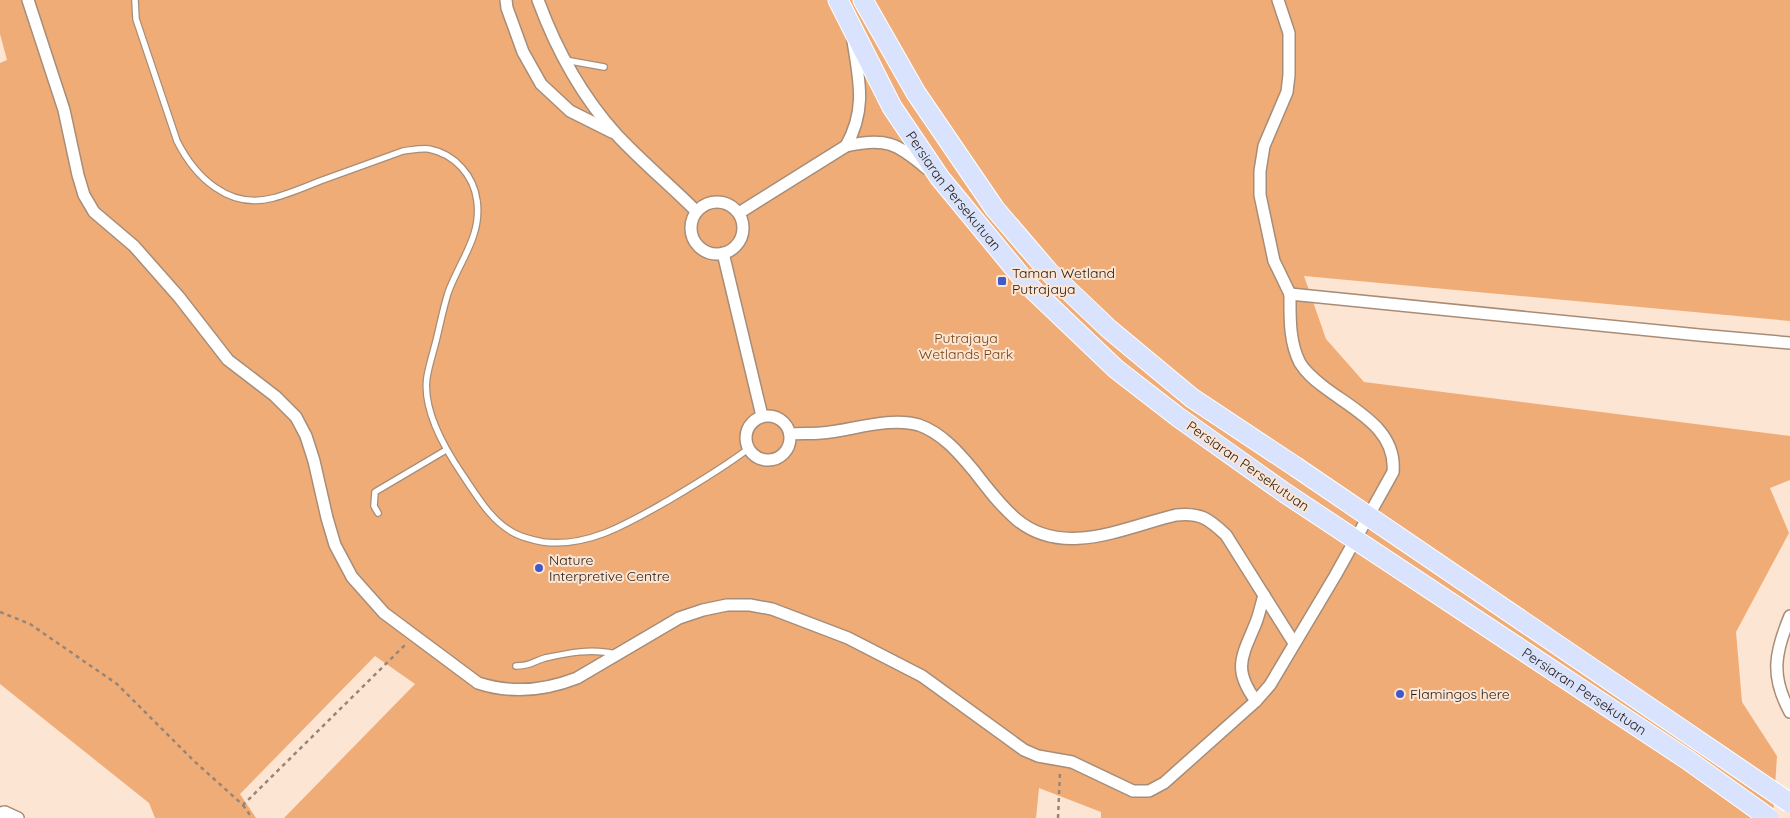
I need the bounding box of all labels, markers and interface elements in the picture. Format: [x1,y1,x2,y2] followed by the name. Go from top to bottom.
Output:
[902,128,1005,254] street label: Persiaran Persekutuan
[1012,264,1115,298] place label: Taman Wetland Putrajaya
[996,275,1008,287] marker: Taman Wetland Putrajaya
[919,329,1013,363] park label: Putrajaya Wetlands Park
[1183,417,1313,515] street label: Persiaran Persekutuan
[549,551,670,585] place label: Nature Interpretive Centre
[533,562,545,574] marker: Nature Interpretive Centre
[1518,643,1650,739] street label: Persiaran Persekutuan
[1410,685,1510,703] place label: Flamingos here
[1394,688,1406,700] marker: Flamingos here

